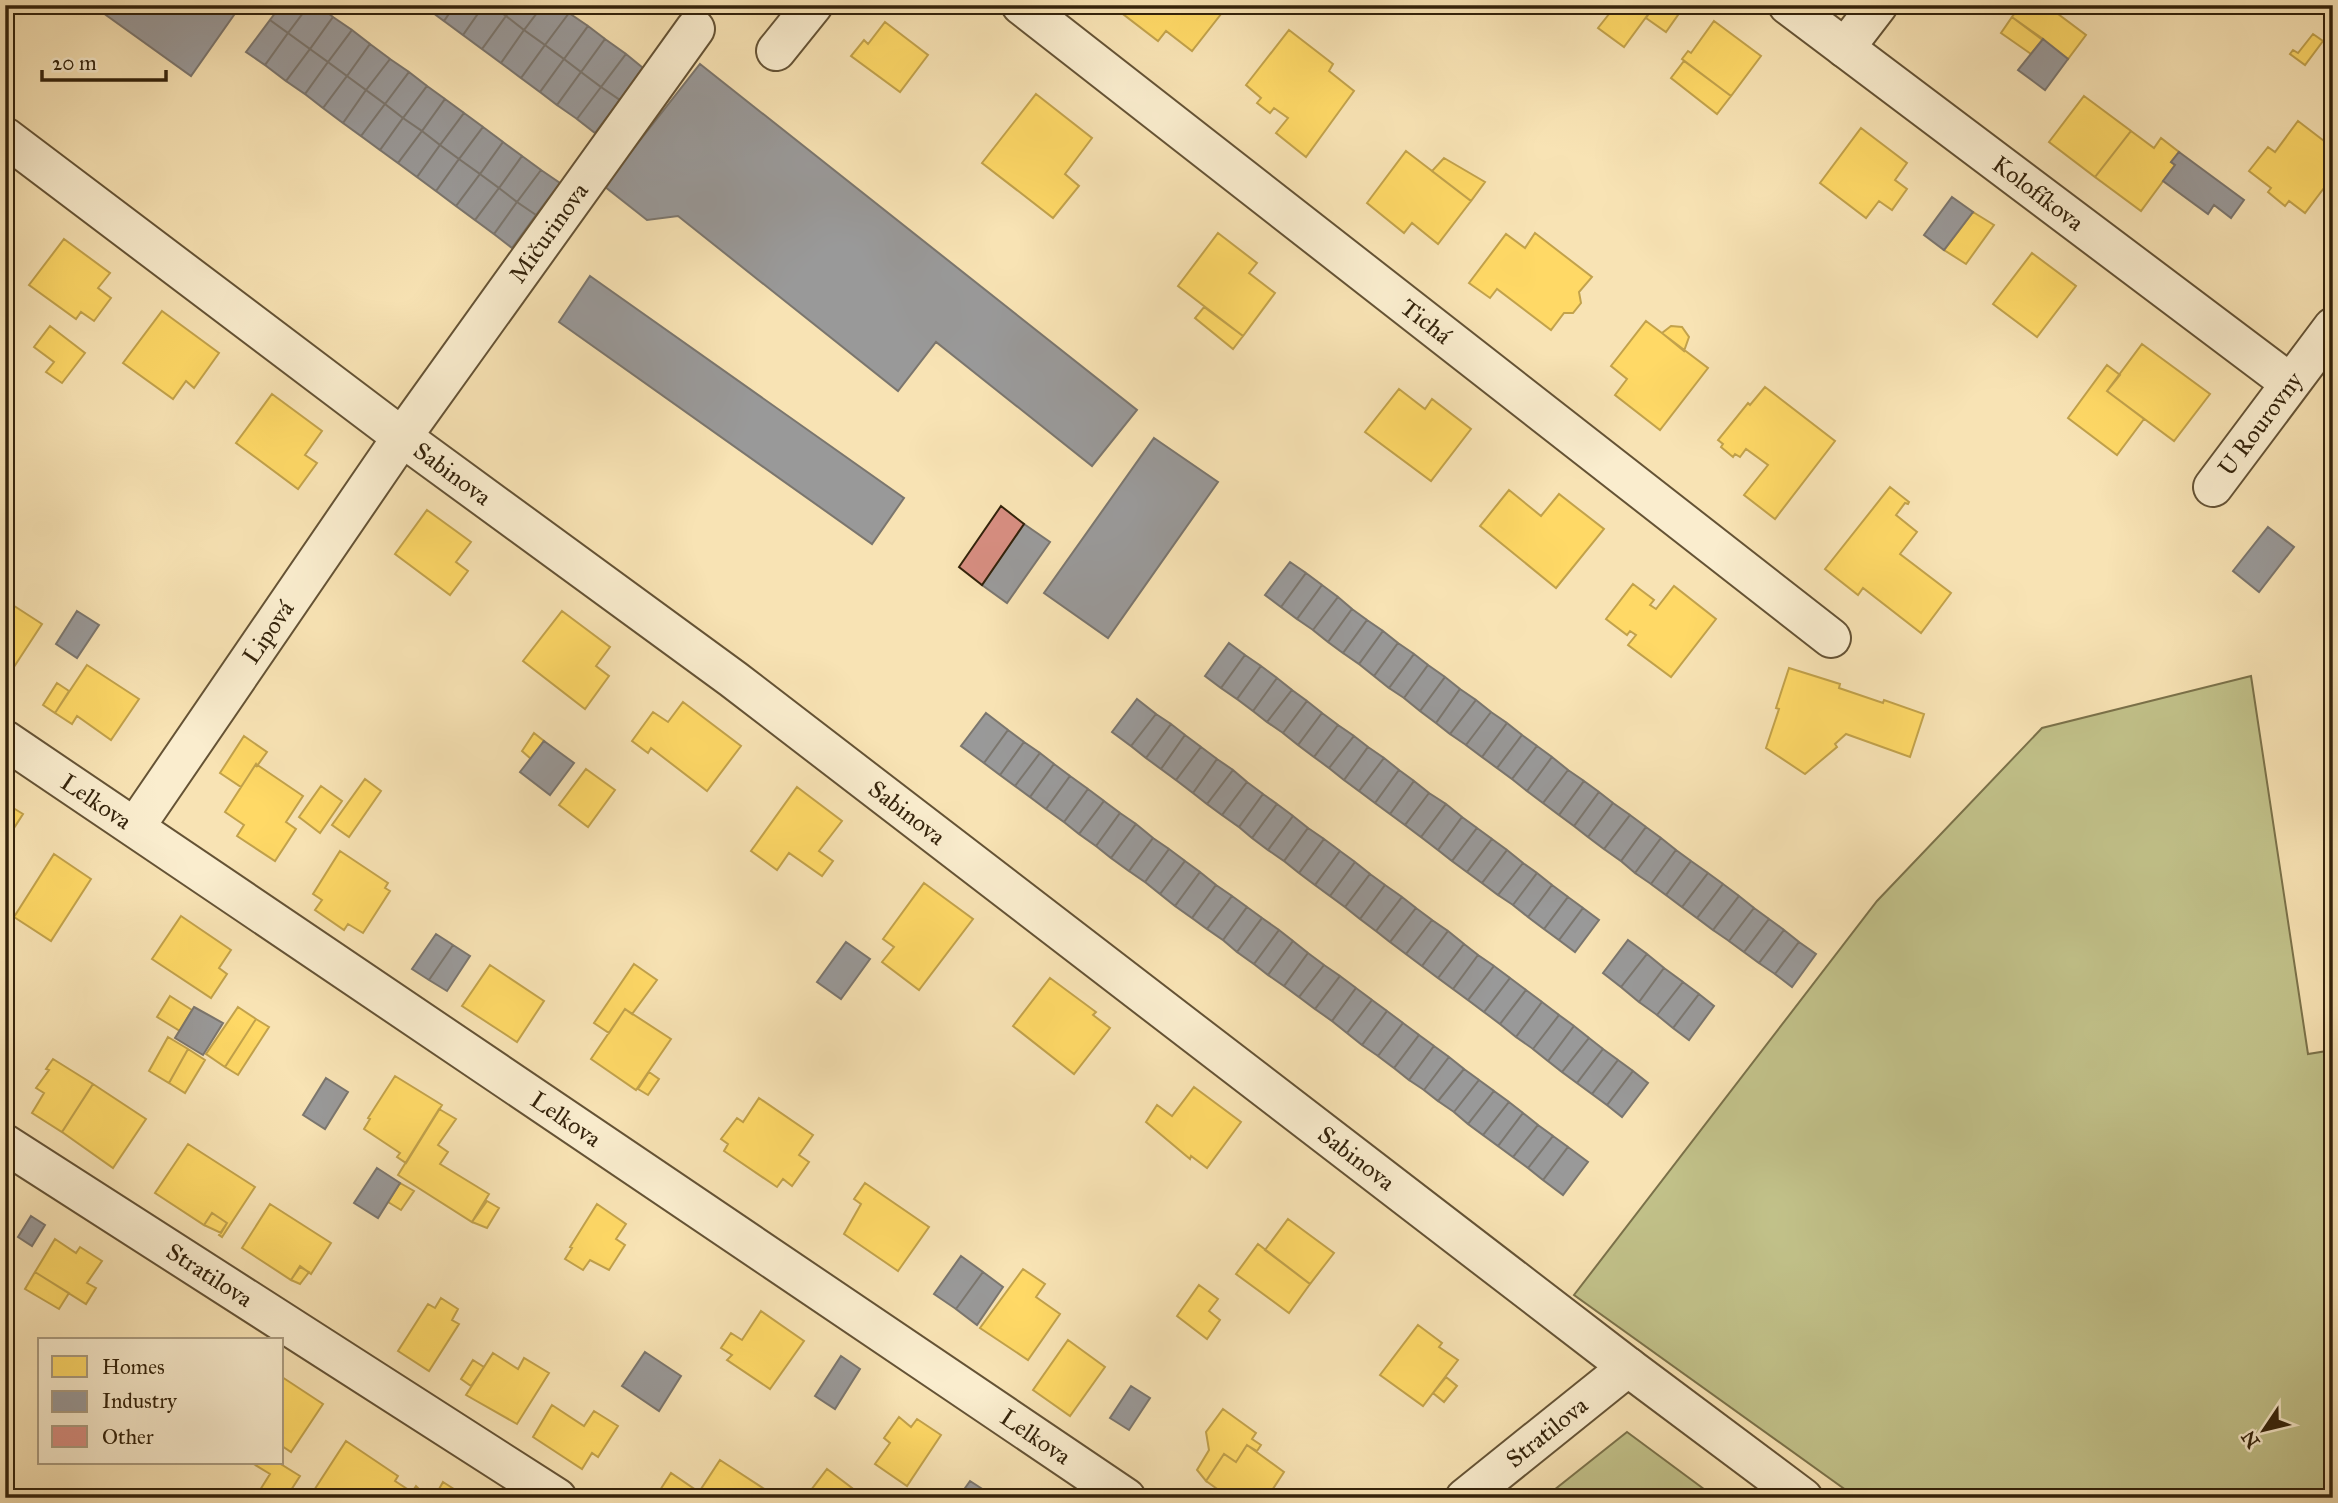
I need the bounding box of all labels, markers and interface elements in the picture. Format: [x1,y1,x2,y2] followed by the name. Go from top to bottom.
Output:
[42,38,166,82] scale bar
[52,50,97,76] text: 20 m
[1986,149,2090,238] street label: Kolofíkova
[502,176,595,289] street label: Mičurinova
[1394,292,1458,351] street label: Tichá
[2212,365,2310,482] street label: U Rourovny
[408,436,498,513] street label: Sabinova
[236,594,301,670] street label: Lipová
[55,767,138,837] street label: Lelkova
[863,774,952,852] street label: Sabinova
[525,1085,608,1154] street label: Lelkova
[1312,1119,1401,1198] street label: Sabinova
[161,1236,259,1314] street label: Stratilova
[38,1338,284,1464] legend
[102,1354,165,1380] text: Homes
[102,1388,178,1414] text: Industry
[1500,1390,1595,1474] street label: Stratilova
[2230,1394,2300,1464] north arrow
[994,1402,1077,1472] street label: Lelkova
[102,1424,154,1450] text: Other
[2236,1426,2265,1453] text: N

